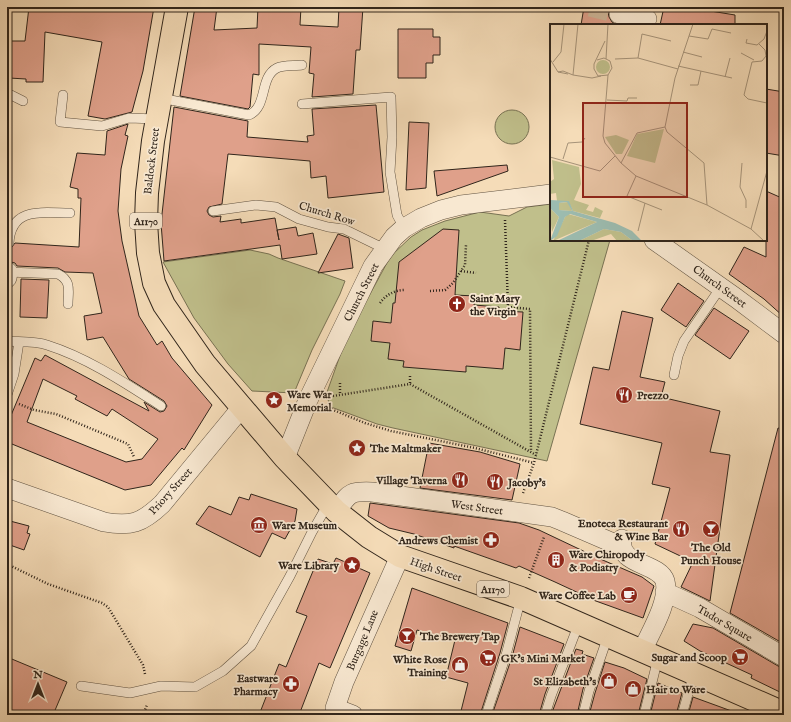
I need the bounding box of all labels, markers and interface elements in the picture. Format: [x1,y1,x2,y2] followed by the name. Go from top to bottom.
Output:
[550,24,767,241] inset map
[141,127,163,195] street label: Baldock Street
[297,199,357,229] street label: Church Row
[130,213,162,229] road number: A1170
[341,261,383,324] street label: Church Street
[690,262,749,311] street label: Church Street
[469,292,520,319] place label: Saint Mary the Virgin
[447,294,467,314] church icon: Saint Mary the Virgin
[614,385,634,405] restaurant icon: Prezzo
[286,388,333,415] place label: Ware War Memorial
[637,389,669,403] place label: Prezzo
[264,390,284,410] place icon: Ware War Memorial
[347,438,367,458] place icon: The Maltmaker
[369,442,442,456] place label: The Maltmaker
[146,465,196,518] street label: Priory Street
[450,470,470,490] restaurant icon: Village Taverna
[485,472,505,492] restaurant icon: Jacoby's
[375,474,447,488] place label: Village Taverna
[506,476,546,490] place label: Jacoby's
[450,497,504,519] street label: West Street
[249,515,269,535] museum icon: Ware Museum
[578,517,669,544] place label: Enoteca Restaurant & Wine Bar
[271,519,338,533] place label: Ware Museum
[671,519,691,539] restaurant icon: Enoteca Restaurant & Wine Bar
[701,519,721,539] bar icon: The Old Punch House
[481,530,501,550] pharmacy icon: Andrews Chemist
[397,534,478,548] place label: Andrews Chemist
[681,541,741,568] place label: The Old Punch House
[568,548,645,575] place label: Ware Chiropody & Podiatry
[546,550,566,570] building icon: Ware Chiropody & Podiatry
[342,555,362,575] place icon: Ware Library
[408,555,464,585] street label: High Street
[277,559,340,573] place label: Ware Library
[477,581,509,597] road number: A1170
[619,585,639,605] cafe icon: Ware Coffee Lab
[538,589,616,603] place label: Ware Coffee Lab
[694,602,755,645] street label: Tudor Square
[344,608,382,673] street label: Burgage Lane
[397,626,417,646] bar icon: The Brewery Tap
[419,630,500,644] place label: The Brewery Tap
[730,647,750,667] supermarket icon: Sugar and Scoop
[478,648,498,668] supermarket icon: GK's Mini Market
[651,651,727,665] place label: Sugar and Scoop
[501,652,585,666] place label: GK's Mini Market
[392,653,448,680] place label: White Rose Training
[450,655,470,675] shop icon: White Rose Training
[18,664,58,704] north arrow
[32,668,43,682] text: N
[599,671,619,691] shop icon: St Elizabeth's
[234,672,279,699] place label: Eastware Pharmacy
[281,674,301,694] pharmacy icon: Eastware Pharmacy
[533,675,596,689] place label: St Elizabeth's
[623,679,643,699] shop icon: Hair to Ware
[646,683,705,697] place label: Hair to Ware

